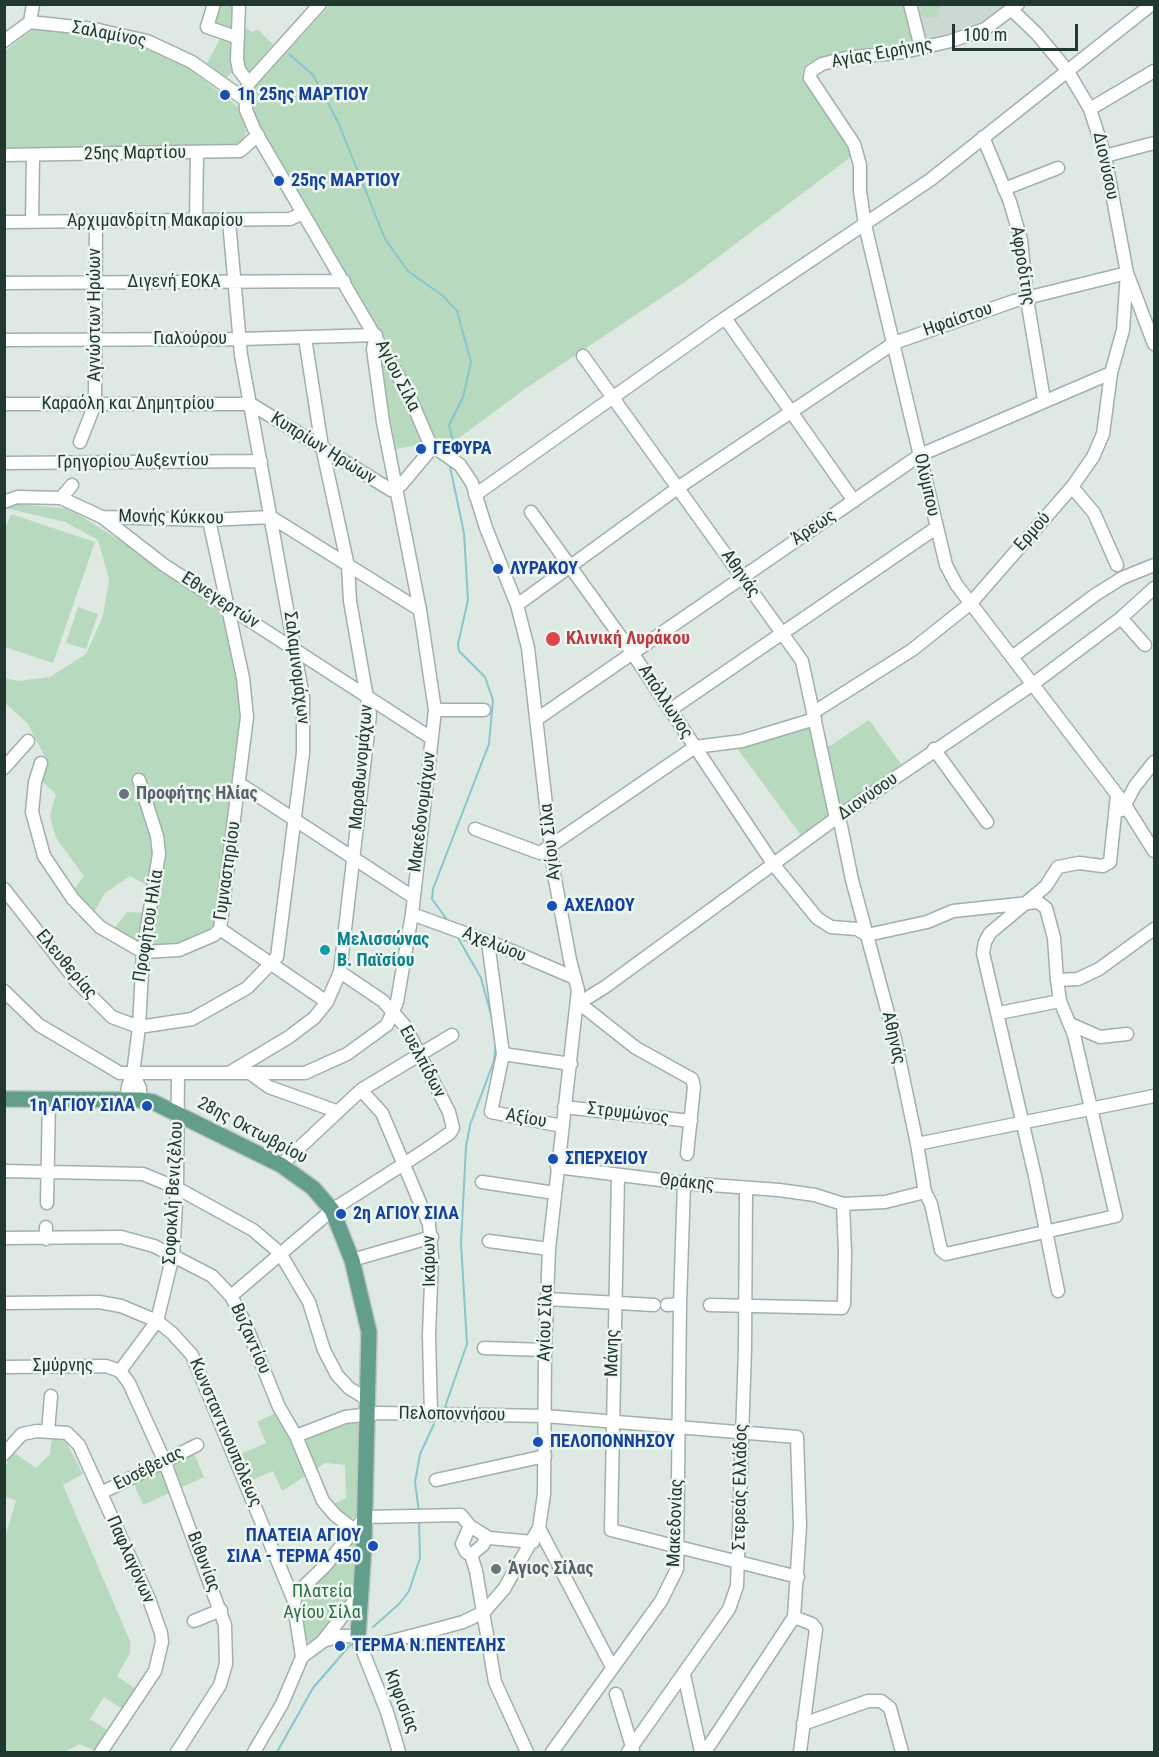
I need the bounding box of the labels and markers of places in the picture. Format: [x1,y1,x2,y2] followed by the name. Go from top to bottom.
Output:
[237,84,368,106] place label: 1η 25ης ΜΑΡΤΙΟΥ
[218,88,232,102] marker: 1η 25ης ΜΑΡΤΙΟΥ
[291,170,400,192] place label: 25ης ΜΑΡΤΙΟΥ
[272,174,286,188] marker: 25ης ΜΑΡΤΙΟΥ
[433,438,492,460] place label: ΓΕΦΥΡΑ
[414,442,428,456] marker: ΓΕΦΥΡΑ
[510,558,578,580] place label: ΛΥΡΑΚΟΥ
[491,562,505,576] marker: ΛΥΡΑΚΟΥ
[566,628,690,650] place label: Κλινική Λυράκου
[544,630,562,648] marker: Κλινική Λυράκου
[136,783,258,805] place label: Προφήτης Ηλίας
[117,787,131,801] marker: Προφήτης Ηλίας
[564,895,635,917] place label: ΑΧΕΛΩΟΥ
[545,899,559,913] marker: ΑΧΕΛΩΟΥ
[337,929,429,972] place label: Μελισσώνας B. Παϊσίου
[318,943,332,957] marker: Μελισσώνας B. Παϊσίου
[29,1095,135,1117] place label: 1η ΑΓΙΟΥ ΣΙΛΑ
[140,1099,154,1113] marker: 1η ΑΓΙΟΥ ΣΙΛΑ
[565,1148,648,1170] place label: ΣΠΕΡΧΕΙΟΥ
[546,1152,560,1166] marker: ΣΠΕΡΧΕΙΟΥ
[353,1203,459,1225] place label: 2η ΑΓΙΟΥ ΣΙΛΑ
[334,1207,348,1221] marker: 2η ΑΓΙΟΥ ΣΙΛΑ
[550,1431,675,1453] place label: ΠΕΛΟΠΟΝΝΗΣΟΥ
[531,1435,545,1449] marker: ΠΕΛΟΠΟΝΝΗΣΟΥ
[226,1525,361,1568] place label: ΠΛΑΤΕΙΑ ΑΓΙΟΥ ΣΙΛΑ - ΤΕΡΜΑ 450
[366,1539,380,1553] marker: ΠΛΑΤΕΙΑ ΑΓΙΟΥ ΣΙΛΑ - ΤΕΡΜΑ 450
[508,1558,594,1580] place label: Άγιος Σίλας
[489,1562,503,1576] marker: Άγιος Σίλας
[352,1635,506,1657] place label: ΤΕΡΜΑ Ν.ΠΕΝΤΕΛΗΣ
[333,1639,347,1653] marker: ΤΕΡΜΑ Ν.ΠΕΝΤΕΛΗΣ

